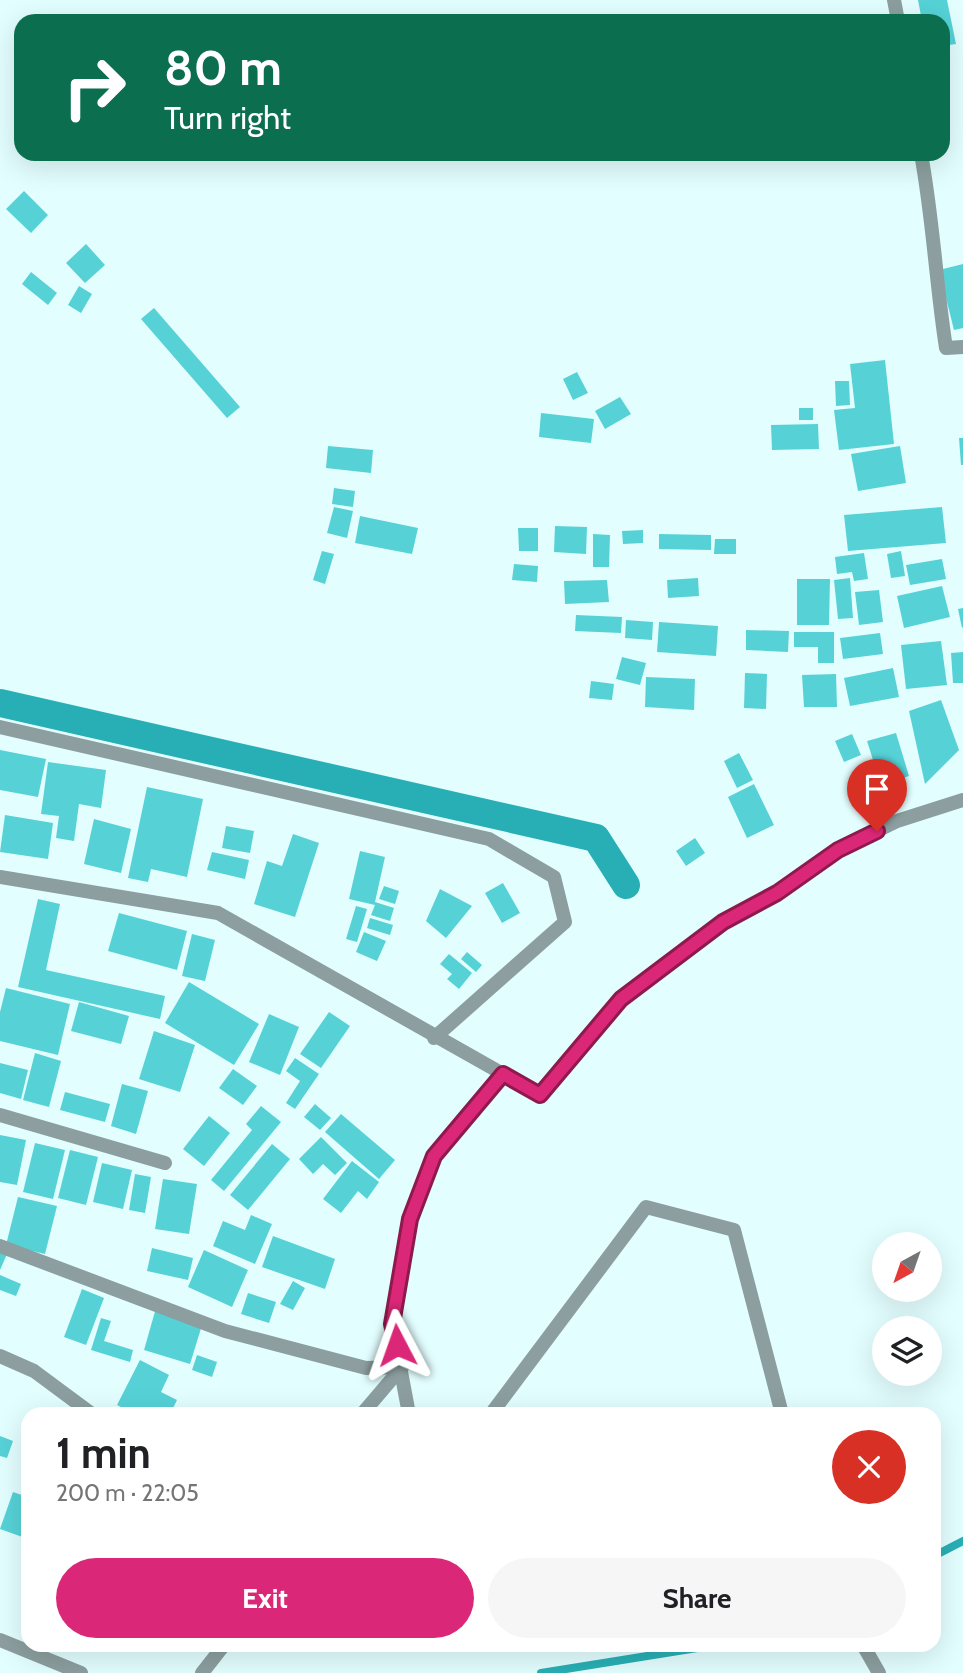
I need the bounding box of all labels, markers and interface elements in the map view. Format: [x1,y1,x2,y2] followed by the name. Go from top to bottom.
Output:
[164,38,282,97] text: 80 m
[49,42,140,133] icon: right
[164,98,291,137] text: Turn right
[847,759,907,831] pin
[858,770,896,808] icon: arrive
[872,1232,942,1302] north arrow
[872,1232,942,1386] map controls
[360,1308,434,1382] position arrow
[872,1316,942,1386] button: layers
[56,1427,151,1479] text: 1 min
[832,1430,906,1504] button: close
[56,1479,199,1507] text: 200 m · 22:05
[56,1558,474,1638] button: Exit
[488,1558,906,1638] button: Share

